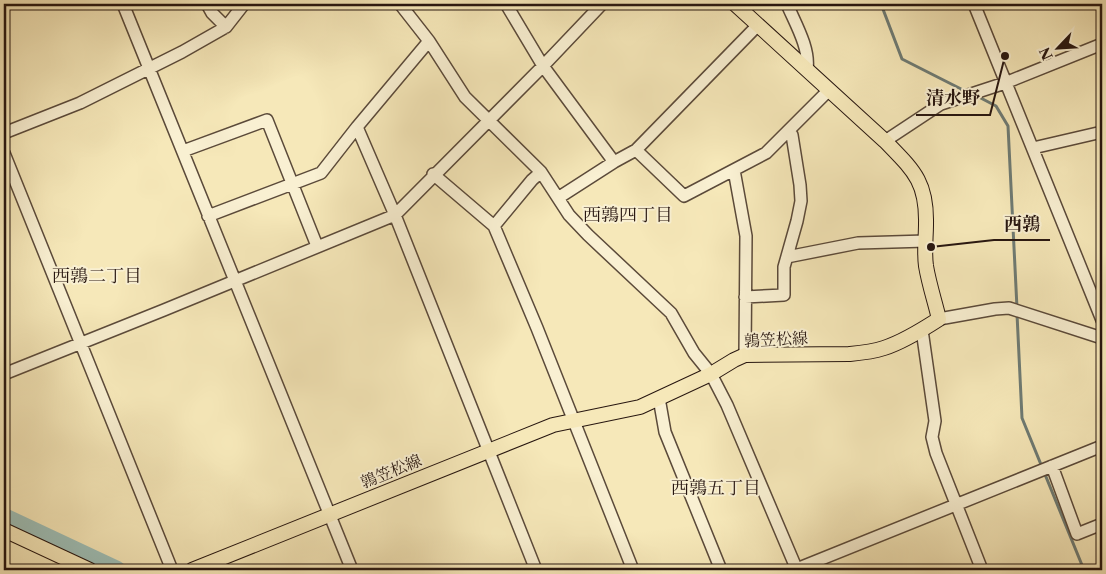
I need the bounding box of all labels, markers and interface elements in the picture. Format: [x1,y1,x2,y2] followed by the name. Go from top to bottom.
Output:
[1034,22,1084,72] north arrow
[1035,44,1057,63] text: N
[916,82,990,115] callout: 清水野
[926,87,981,109] text: 清水野
[583,204,673,226] district label: 西鶉四丁目
[994,207,1050,240] callout: 西鶉
[1004,213,1040,235] text: 西鶉
[52,265,142,287] district label: 西鶉二丁目
[744,327,808,351] street label: 鶉笠松線
[358,450,424,492] street label: 鶉笠松線
[671,477,761,499] district label: 西鶉五丁目

